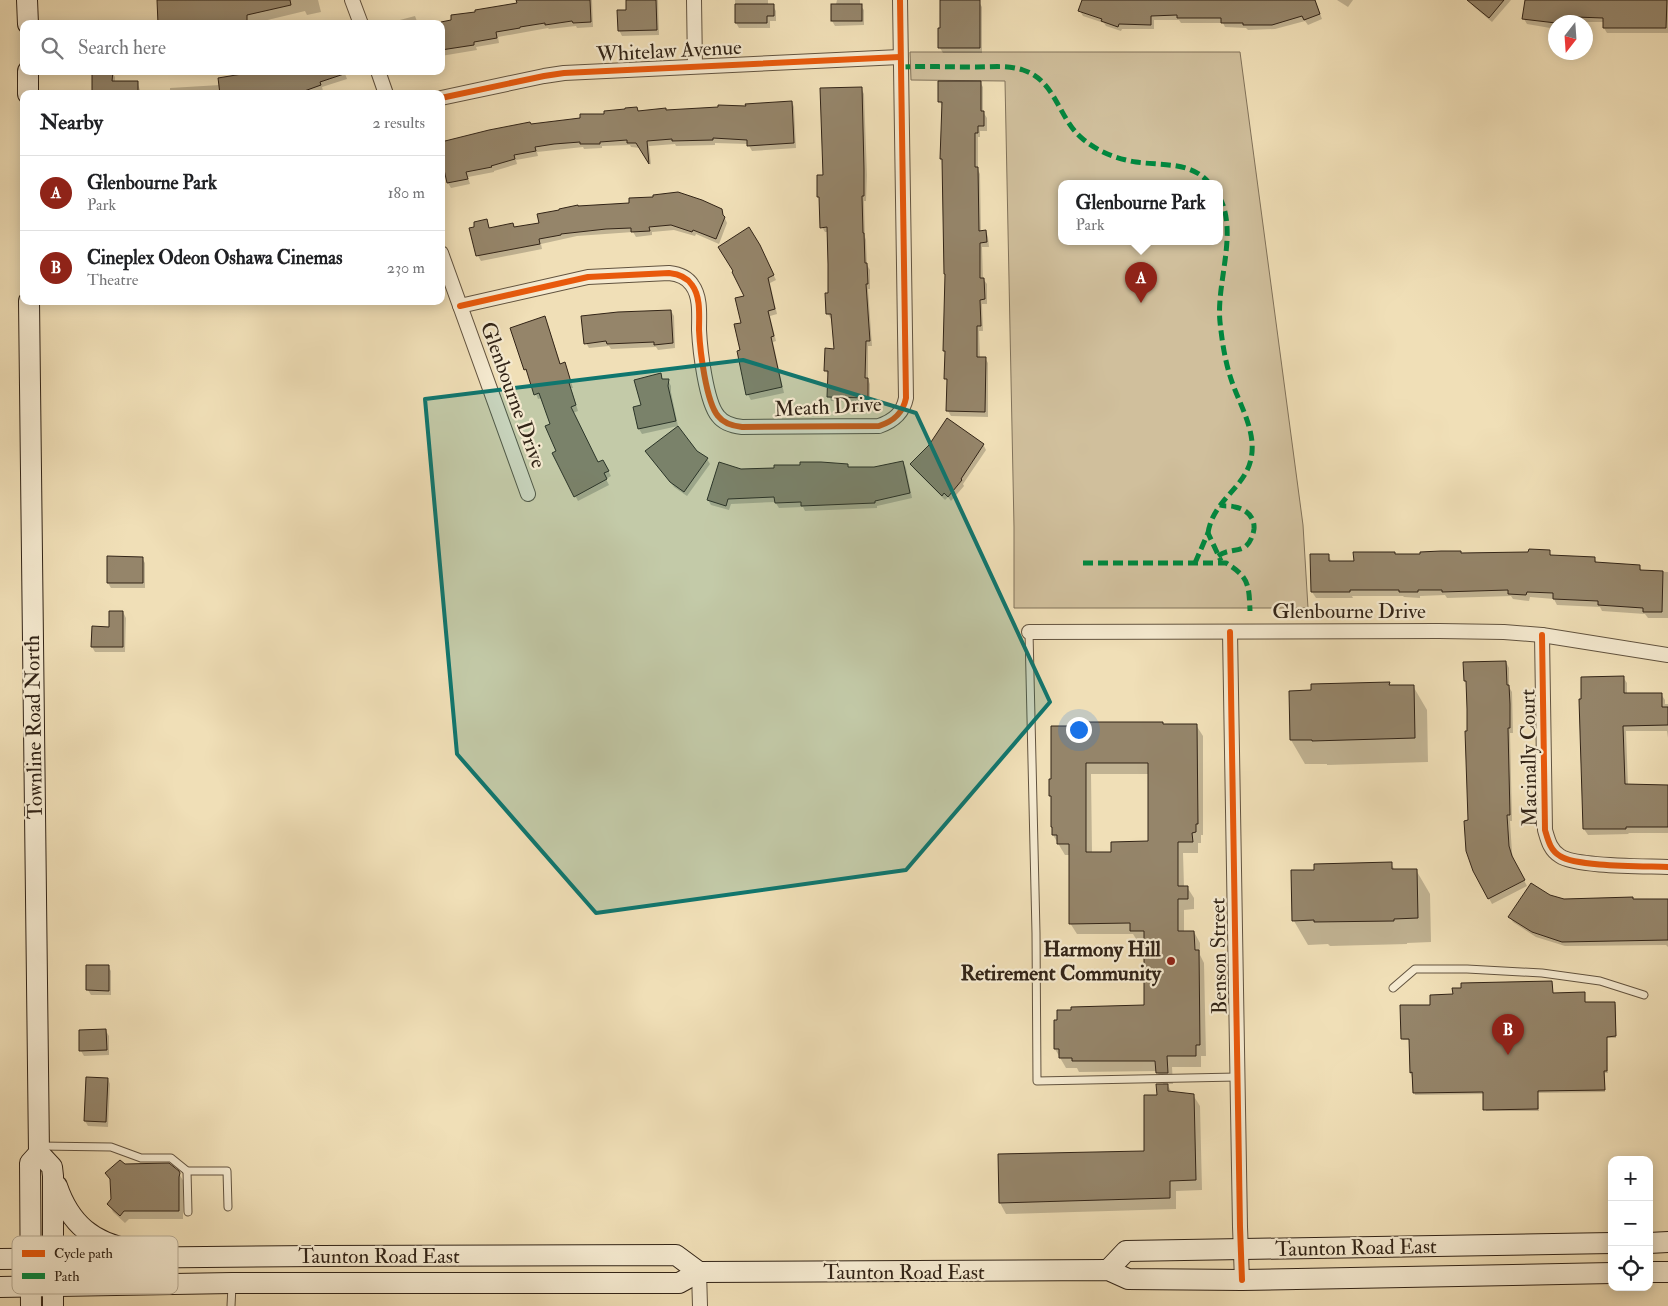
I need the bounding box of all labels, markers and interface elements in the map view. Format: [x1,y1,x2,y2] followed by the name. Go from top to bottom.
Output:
[1548,15,1593,60] north arrow
[20,20,445,75] search box
[38,34,66,62] icon: search
[595,34,743,68] street label: Whitelaw Avenue
[78,36,166,60] text: Search here
[40,109,103,136] text: Nearby
[372,113,425,133] text: 2 results
[87,171,217,195] text: Glenbourne Park
[1058,180,1223,245] popup
[51,183,61,203] text: A
[388,183,425,203] text: 180 m
[1075,191,1206,215] text: Glenbourne Park
[87,195,116,215] text: Park
[1075,215,1105,235] text: Park
[87,246,343,270] text: Cineplex Odeon Oshawa Cinemas
[51,258,61,278] text: B
[387,258,425,278] text: 230 m
[1125,262,1157,303] pin: A
[87,270,138,290] text: Theatre
[474,318,552,472] street label: Glenbourne Drive
[774,391,883,423] street label: Meath Drive
[1272,598,1426,625] street label: Glenbourne Drive
[19,635,49,819] street label: Townline Road North
[1514,689,1544,827] street label: Macinally Court
[1066,717,1092,743] your location
[1204,897,1234,1015] street label: Benson Street
[960,936,1162,987] place label: Harmony Hill Retirement Community
[1165,955,1177,967] marker: Harmony Hill Retirement Community
[1492,1014,1524,1055] pin: B
[1608,1156,1653,1291] map controls
[1608,1156,1653,1201] button: +
[1608,1201,1653,1246] button: −
[1275,1233,1437,1263] street label: Taunton Road East
[12,1236,178,1294] legend
[298,1243,460,1270] street label: Taunton Road East
[54,1245,114,1263] text: Cycle path
[1608,1246,1653,1291] button: locate
[823,1259,985,1286] street label: Taunton Road East
[54,1268,80,1285] text: Path

